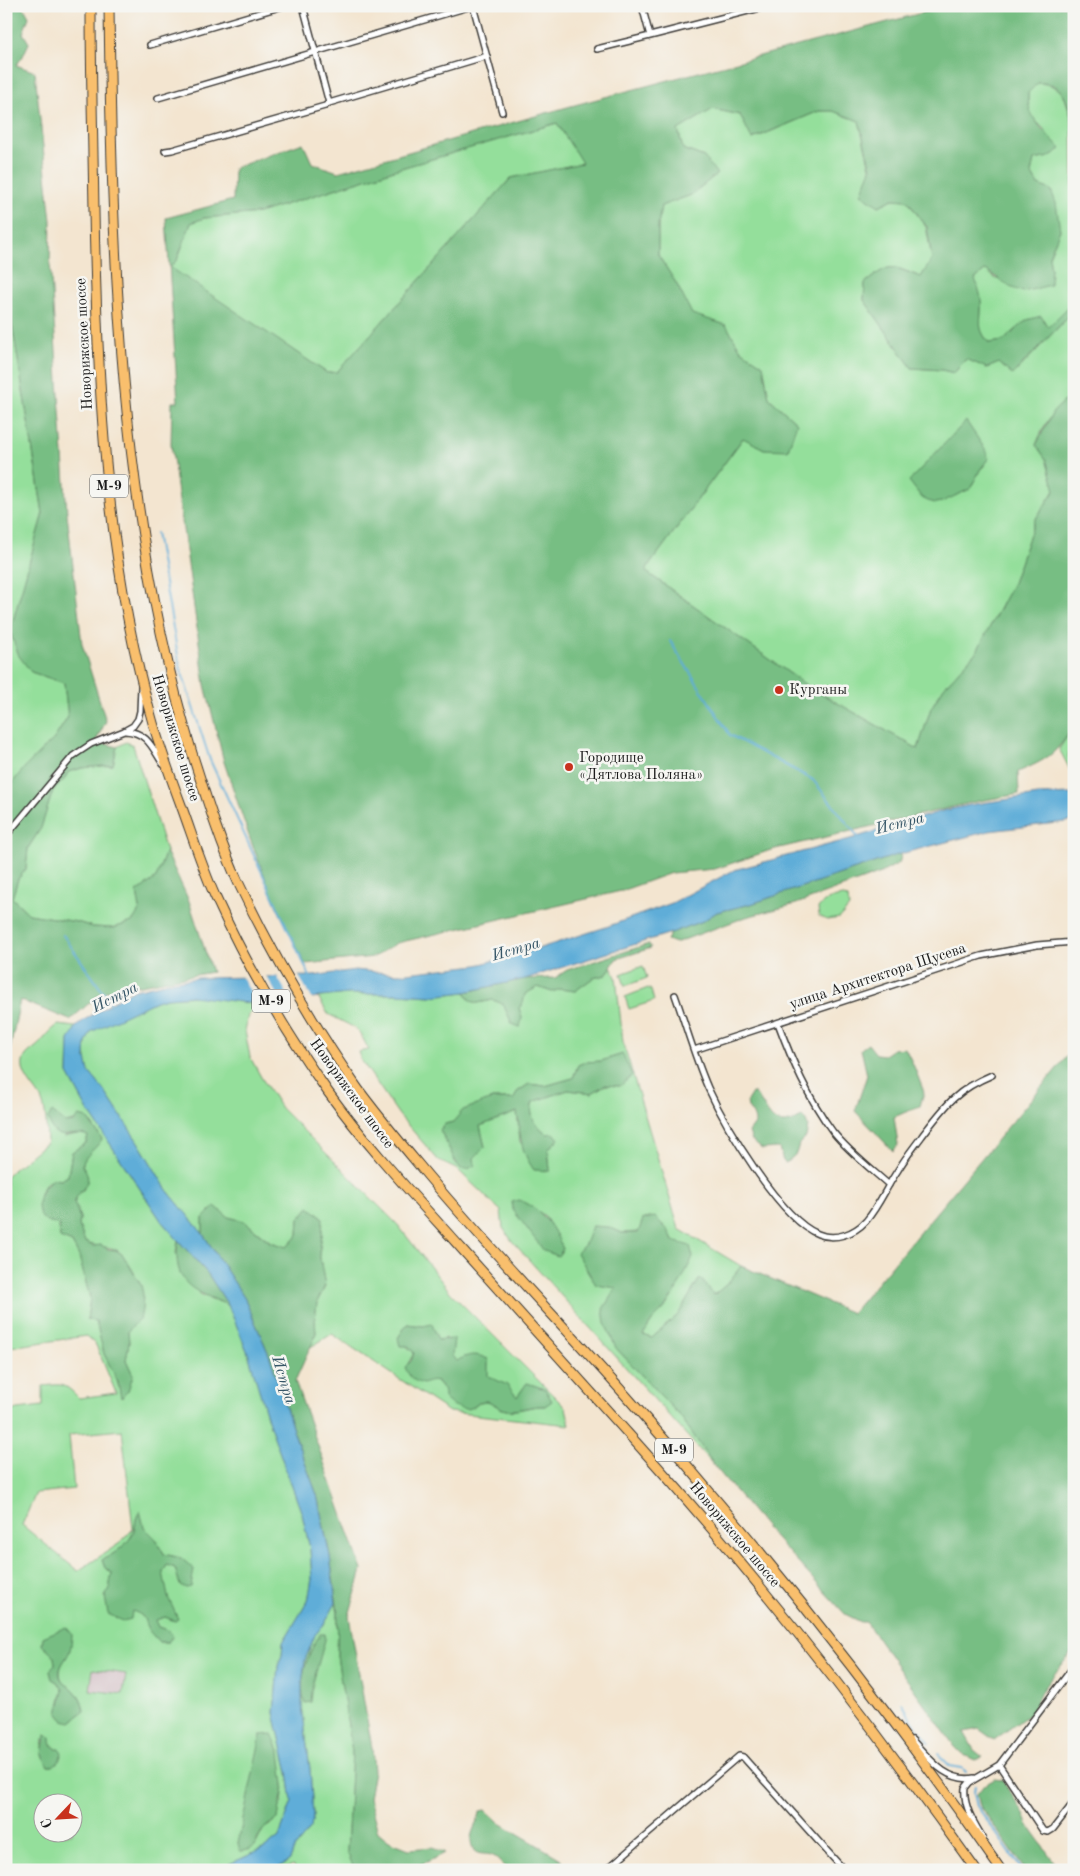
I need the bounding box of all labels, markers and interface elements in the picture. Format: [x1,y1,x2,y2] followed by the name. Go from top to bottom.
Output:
[74,278,96,410] street label: Новорижское шоссе
[90,474,128,498] road number: М-9
[149,673,201,803] street label: Новорижское шоссе
[789,683,847,698] place label: Курганы
[773,684,785,696] marker: Курганы
[579,751,703,783] place label: Городище «Дятлова Поляна»
[563,761,575,773] marker: Городище «Дятлова Поляна»
[873,810,926,838] water label: Истра
[489,935,542,965] water label: Истра
[788,941,969,1013] street label: улица Архитектора Щусева
[88,979,141,1017] water label: Истра
[252,989,290,1012] road number: М-9
[306,1036,396,1152] street label: Новорижское шоссе
[268,1353,298,1407] water label: Истра
[655,1438,693,1462] road number: М-9
[686,1480,782,1590] street label: Новорижское шоссе
[32,1794,82,1844] north arrow
[39,1816,55,1830] text: С

